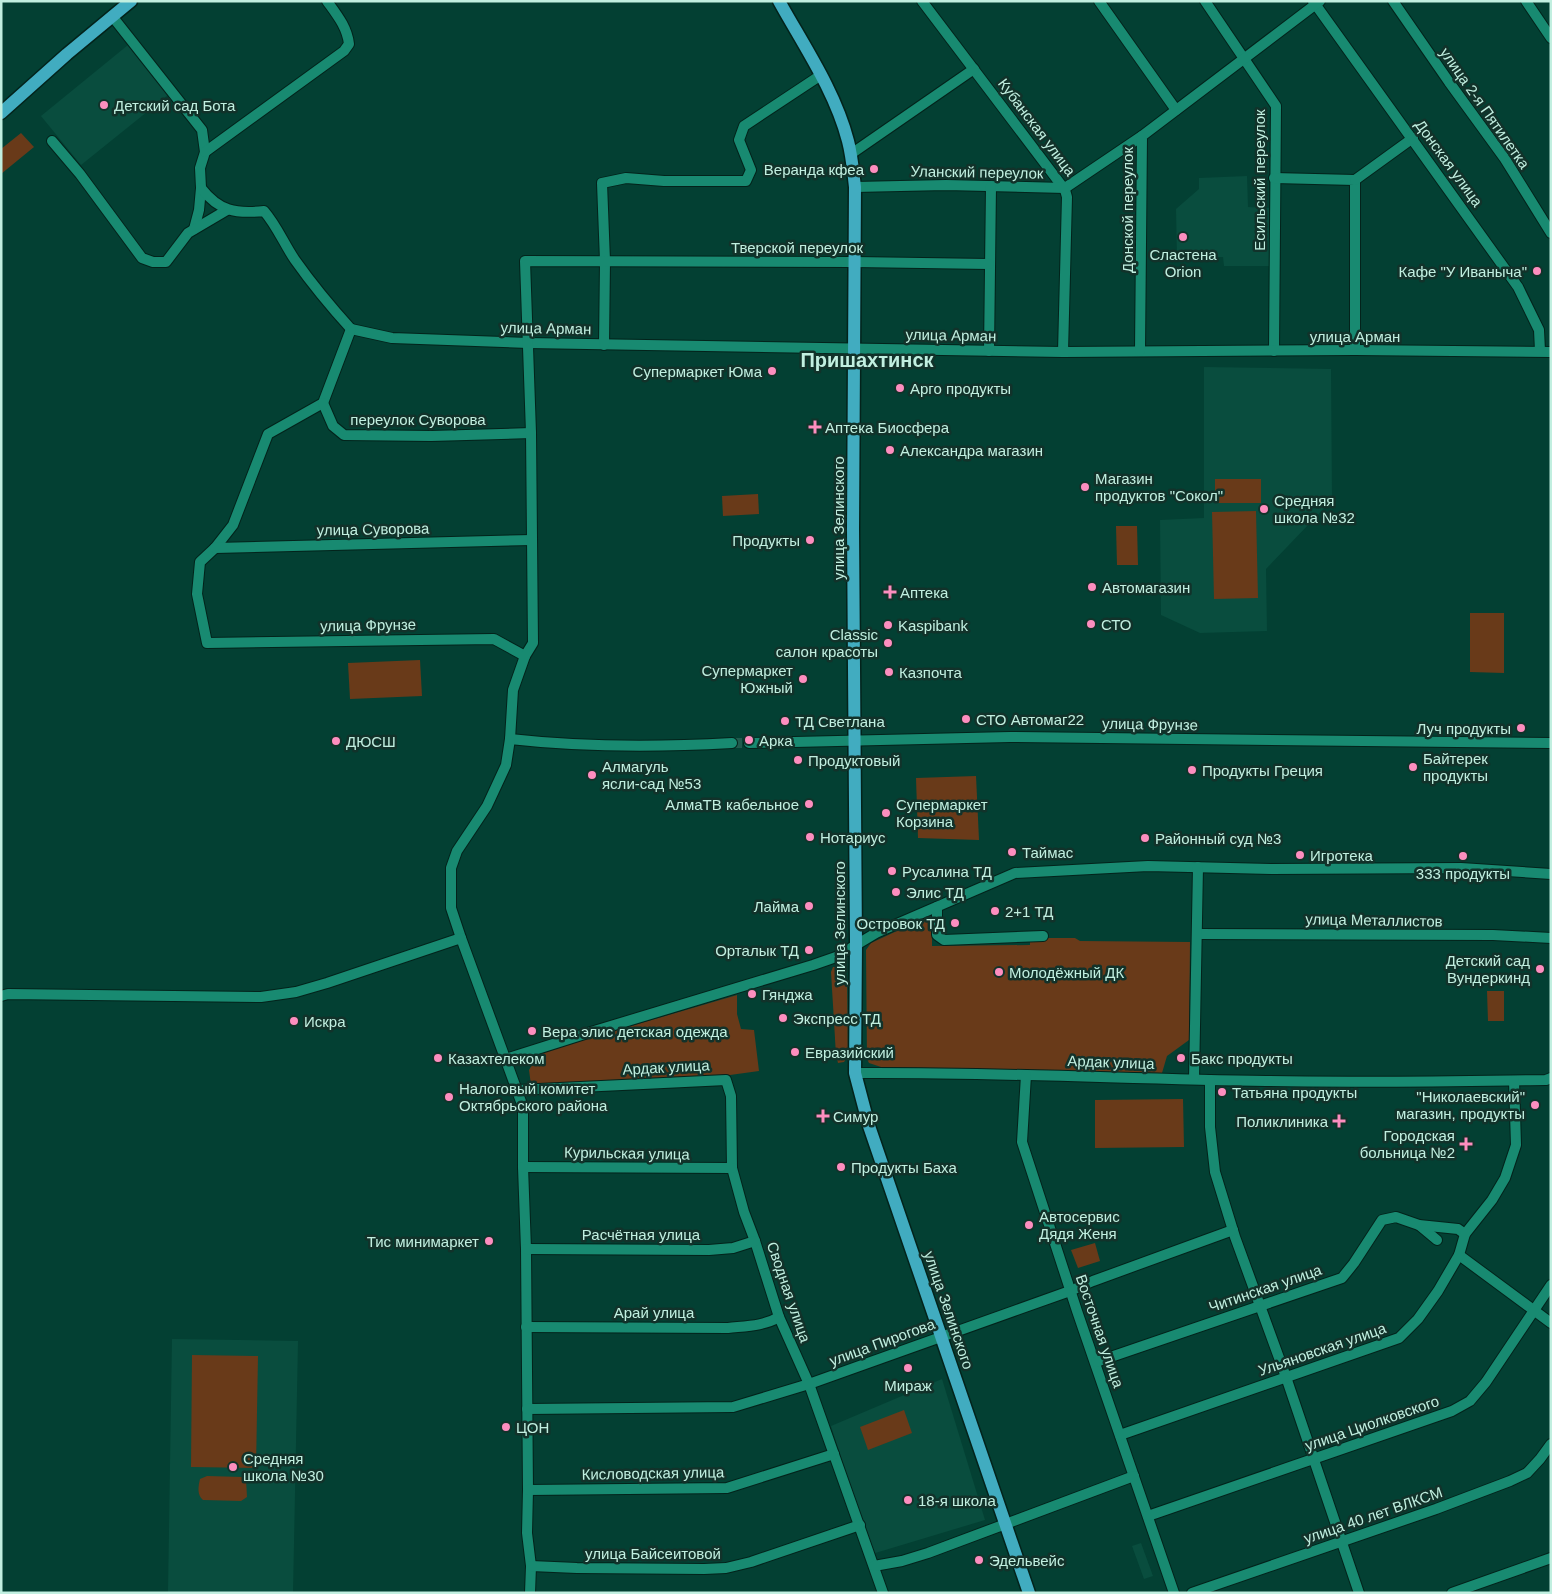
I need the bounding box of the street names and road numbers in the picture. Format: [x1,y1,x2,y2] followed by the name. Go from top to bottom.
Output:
[1437,44,1534,172] street label: улица 2-я Пятилетка
[995,75,1080,180] street label: Кубанская улица
[1251,109,1268,251] street label: Есильский переулок
[1412,116,1487,210] street label: Донская улица
[1119,147,1136,273] street label: Донской переулок
[910,162,1044,182] street label: Уланский переулок
[731,239,863,256] street label: Тверской переулок
[501,319,591,337] street label: улица Арман
[906,326,996,344] street label: улица Арман
[1310,328,1400,345] street label: улица Арман
[350,411,486,428] street label: переулок Суворова
[830,456,847,580] street label: улица Зелинского
[317,520,430,538] street label: улица Суворова
[320,616,416,634] street label: улица Фрунзе
[1102,715,1198,733] street label: улица Фрунзе
[831,861,848,985] street label: улица Зелинского
[1305,910,1443,930] street label: улица Металлистов
[1067,1052,1155,1072] street label: Ардак улица
[622,1056,711,1078] street label: Ардак улица
[564,1143,691,1163] street label: Курильская улица
[582,1226,701,1243] street label: Расчётная улица
[764,1239,814,1345] street label: Сводная улица
[921,1249,977,1371] street label: улица Зелинского
[1206,1261,1324,1315] street label: Читинская улица
[1073,1272,1128,1390] street label: Восточная улица
[614,1304,695,1321] street label: Арай улица
[827,1315,938,1369] street label: улица Пирогова
[1256,1319,1389,1379] street label: Ульяновская улица
[1303,1392,1441,1454] street label: улица Циолковского
[582,1463,725,1483] street label: Кисловодская улица
[1302,1483,1444,1547] street label: улица 40 лет ВЛКСМ
[585,1545,721,1562] street label: улица Байсеитовой

